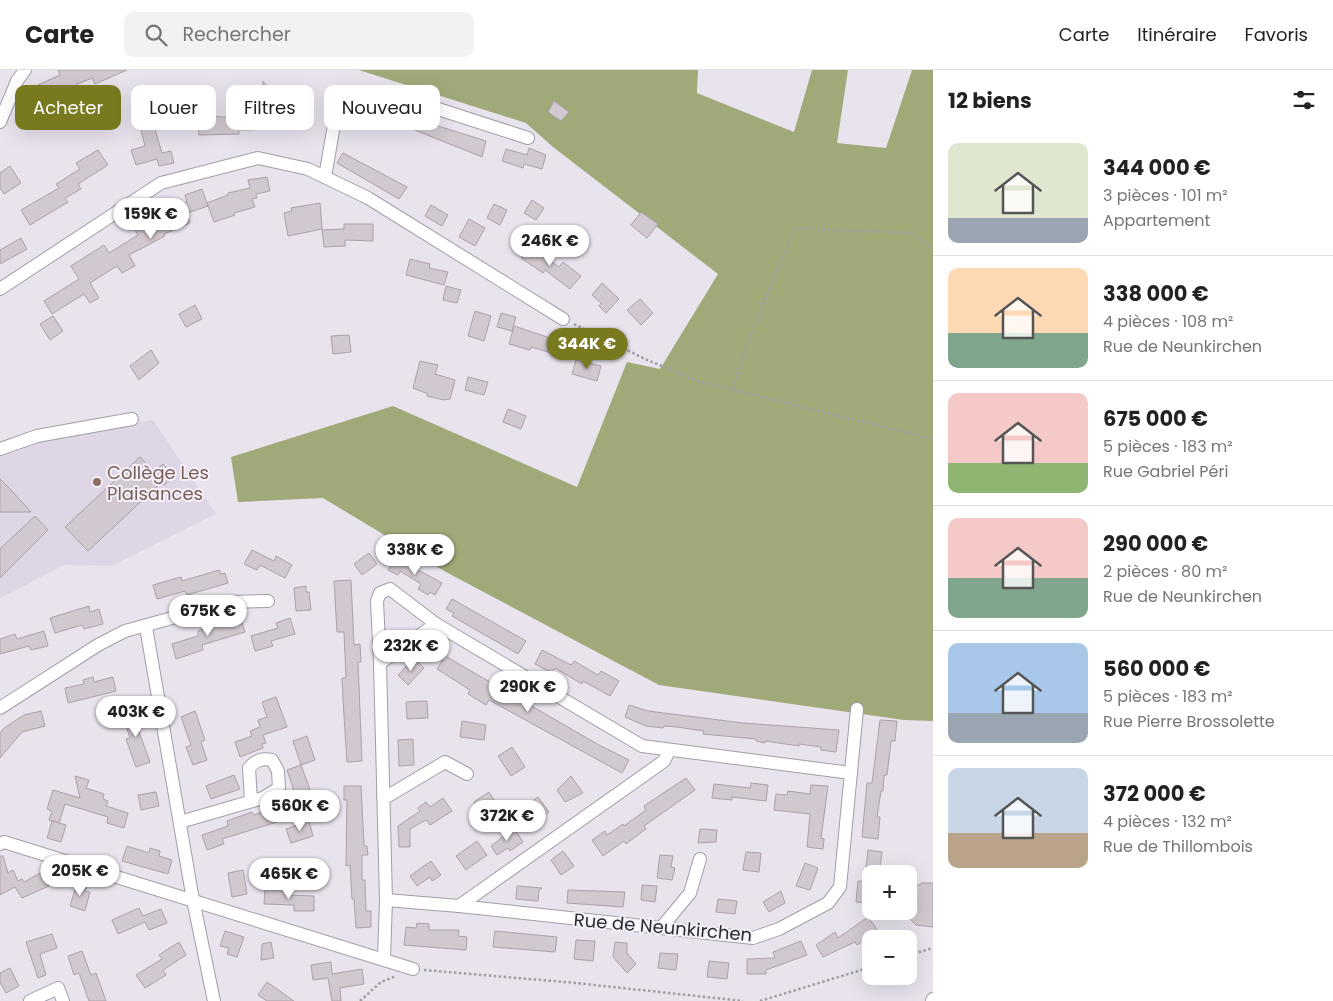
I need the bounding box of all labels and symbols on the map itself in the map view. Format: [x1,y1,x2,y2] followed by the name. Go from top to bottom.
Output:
[110,198,192,240] pin: 159K €
[509,224,591,267] pin: 246K €
[546,328,628,370] pin: 344K €
[107,460,209,506] place label: Collège Les Plaisances
[91,476,103,488] marker: Collège Les Plaisances
[374,534,456,576] pin: 338K €
[167,594,249,637] pin: 675K €
[370,630,452,672] pin: 232K €
[487,670,569,713] pin: 290K €
[95,696,177,738] pin: 403K €
[259,790,341,832] pin: 560K €
[466,800,548,842] pin: 372K €
[39,854,121,897] pin: 205K €
[248,858,330,900] pin: 465K €
[573,907,753,947] street label: Rue de Neunkirchen

